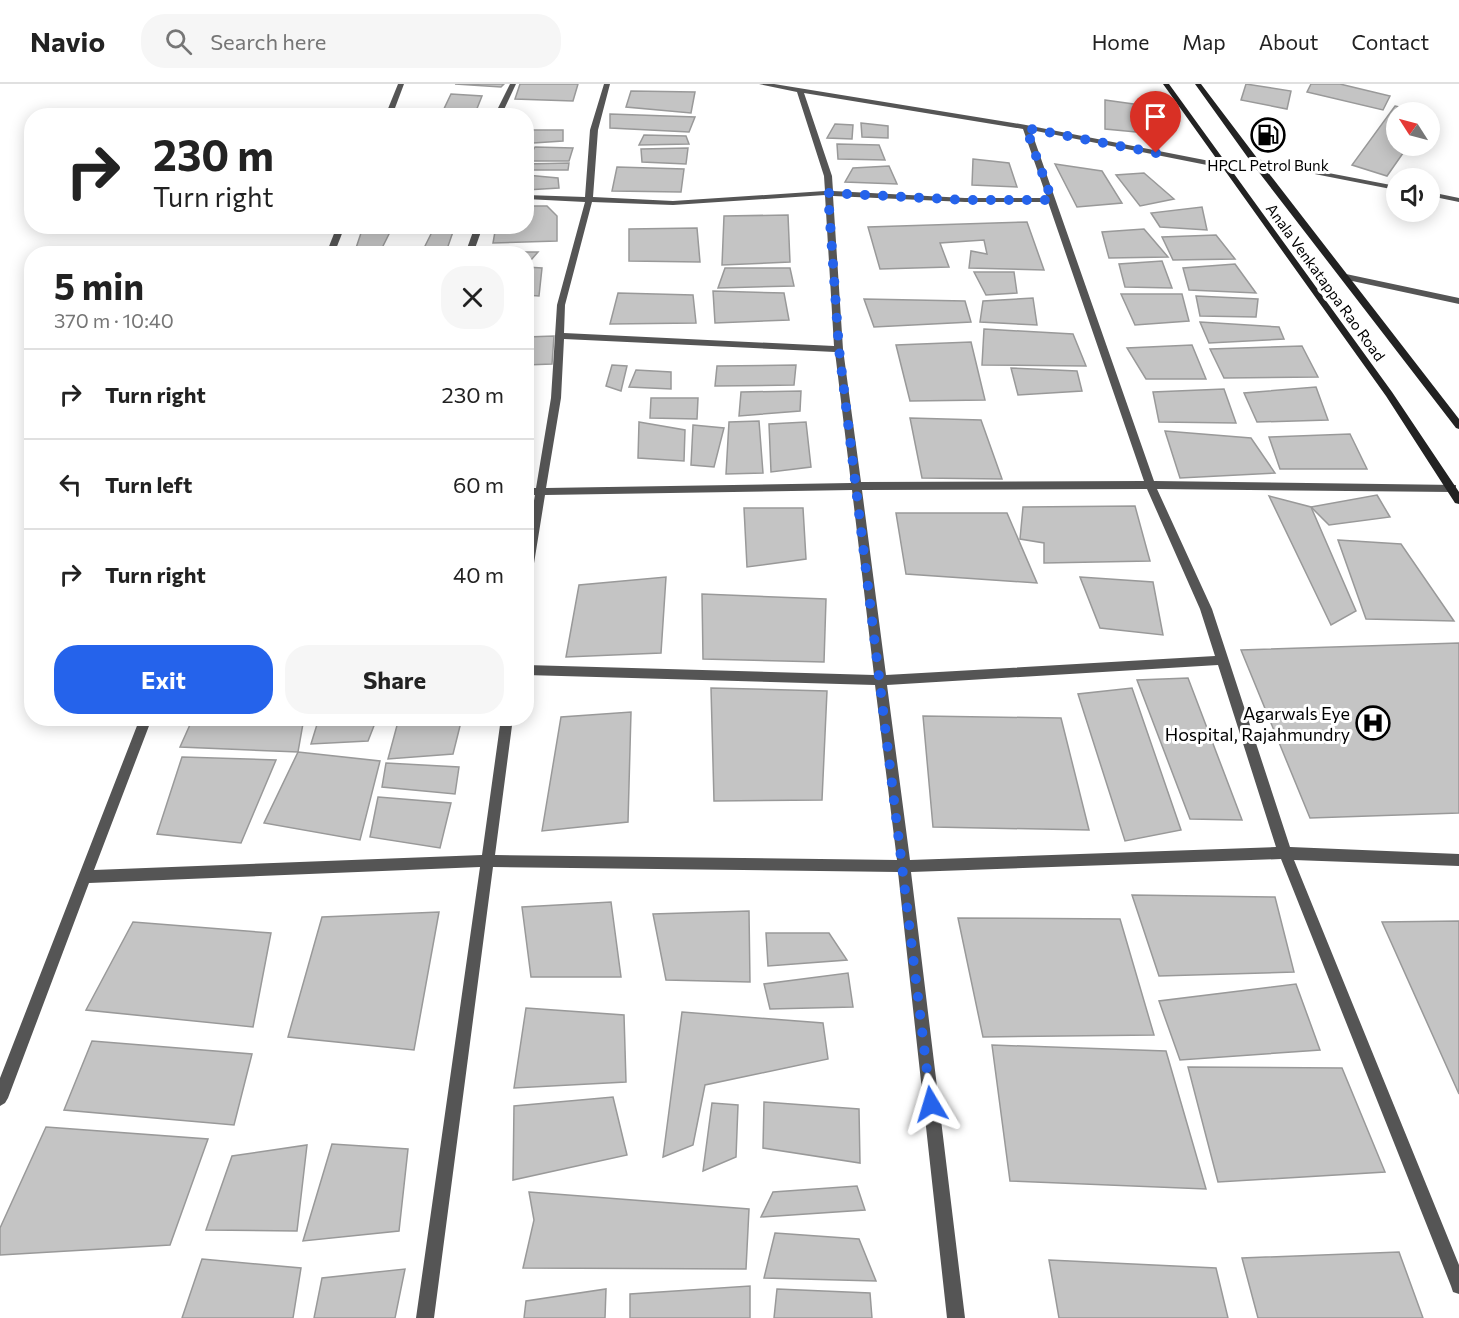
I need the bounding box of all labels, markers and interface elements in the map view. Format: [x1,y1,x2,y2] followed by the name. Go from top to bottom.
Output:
[141,14,561,68] search box
[30,24,105,58] text: Navio
[162,25,195,58] icon: search
[210,28,326,55] text: Search here
[1092,29,1149,54] text: Home
[1182,29,1226,54] text: Map
[1259,29,1318,54] text: About
[1351,29,1429,54] text: Contact
[1130,91,1181,153] pin
[1139,100,1172,133] icon: arrive
[1386,102,1440,156] north arrow
[1386,102,1440,222] map controls
[1250,117,1286,153] fuel station icon: HPCL Petrol Bunk
[153,128,274,180] text: 230 m
[54,132,132,210] icon: right
[1207,156,1329,174] place label: HPCL Petrol Bunk
[1386,168,1440,222] button: sound
[153,180,273,213] text: Turn right
[1263,200,1389,364] street label: Anala Venkatappa Rao Road
[54,263,144,307] text: 5 min
[441,266,504,329] button: close
[54,308,174,332] text: 370 m · 10:40
[54,378,87,411] icon: right
[105,381,206,408] text: Turn right
[441,381,504,408] text: 230 m
[54,468,87,501] icon: left
[105,471,192,498] text: Turn left
[453,471,504,498] text: 60 m
[54,558,87,591] icon: right
[105,561,206,588] text: Turn right
[453,561,504,588] text: 40 m
[54,645,273,714] button: Exit
[285,645,504,714] button: Share
[1165,702,1350,745] place label: Agarwals Eye Hospital, Rajahmundry
[1355,705,1391,741] hospital icon: Agarwals Eye Hospital, Rajahmundry
[899,1072,963,1136] position arrow

